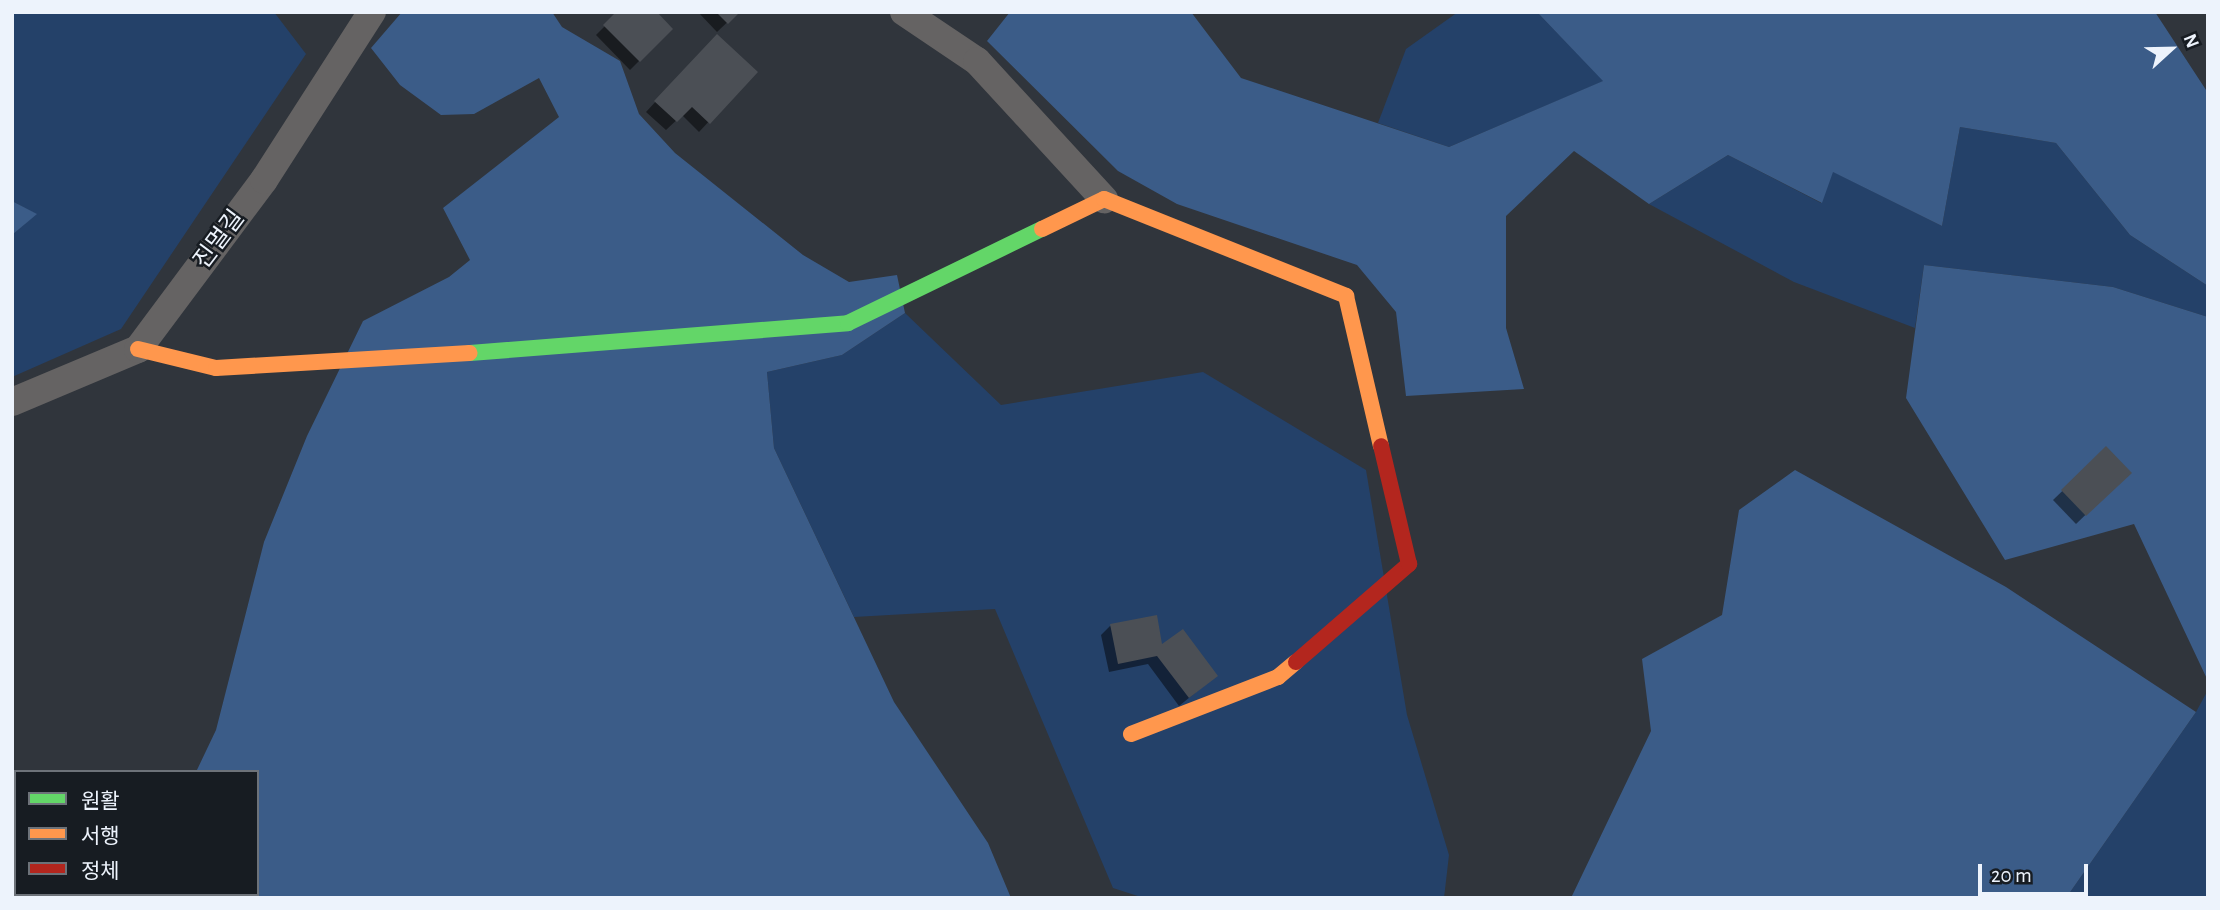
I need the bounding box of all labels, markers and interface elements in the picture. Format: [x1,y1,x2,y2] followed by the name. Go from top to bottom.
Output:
[2136,14,2206,84] north arrow
[2180,31,2202,51] text: N
[189,205,251,275] street label: 진멀길
[14,770,259,896] legend
[81,791,120,812] text: 원활
[81,826,120,847] text: 서행
[1982,850,2092,894] scale bar
[81,861,120,882] text: 정체
[1991,865,2032,886] text: 20 m

